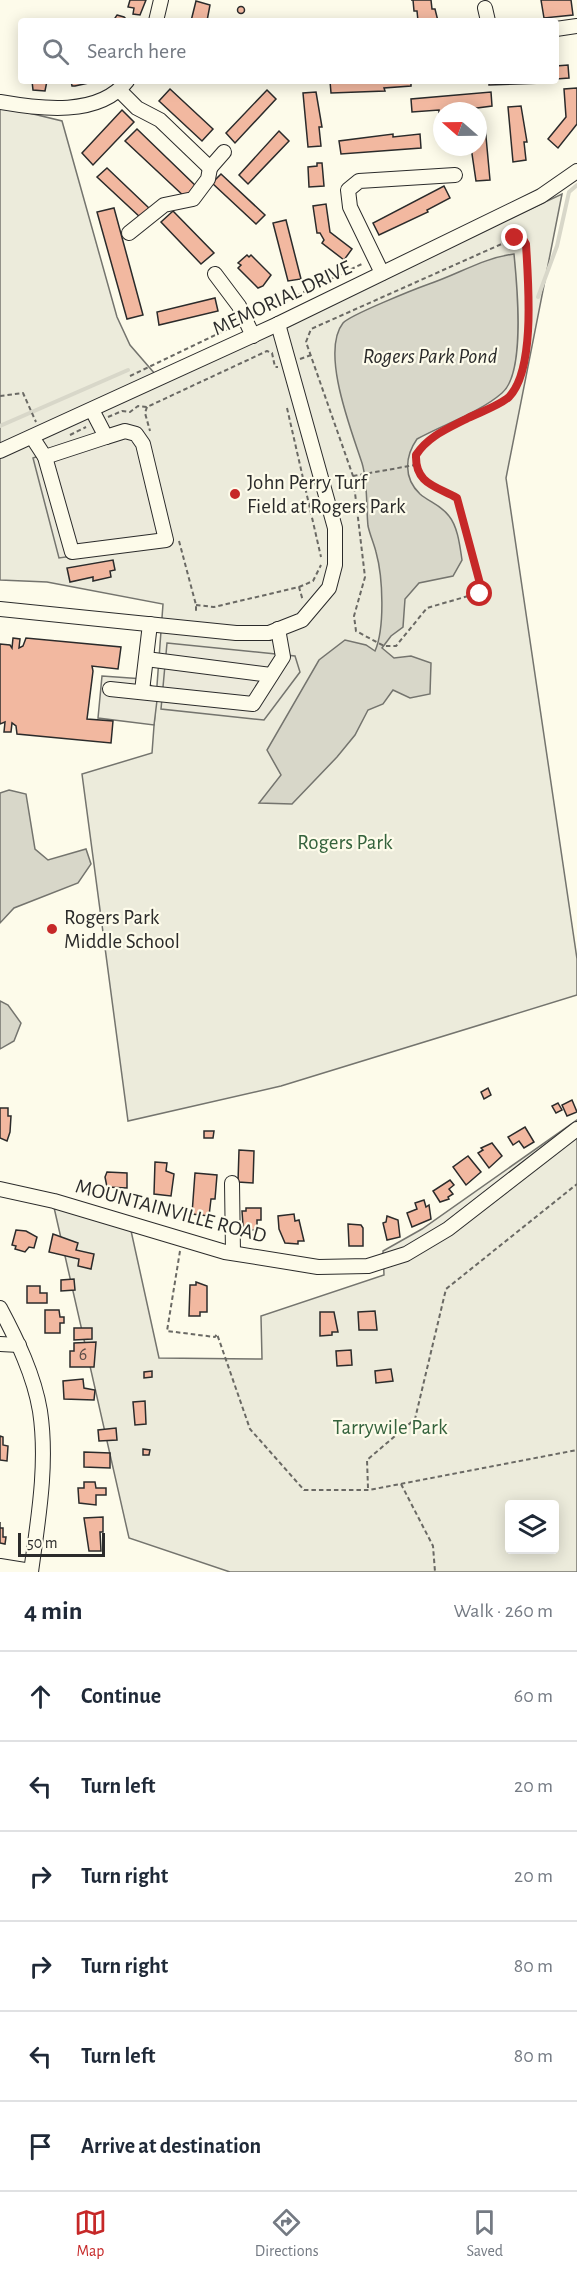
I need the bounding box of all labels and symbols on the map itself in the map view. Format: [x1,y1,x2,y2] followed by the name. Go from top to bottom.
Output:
[433,102,487,156] north arrow
[501,224,527,250] route end
[209,257,355,339] street label: MEMORIAL DRIVE
[363,345,498,367] water label: Rogers Park Pond
[247,472,406,517] place label: John Perry Turf Field at Rogers Park
[228,487,242,501] marker: John Perry Turf Field at Rogers Park
[466,580,492,606] route start
[297,832,393,853] park label: Rogers Park
[64,907,180,952] place label: Rogers Park Middle School
[45,922,59,936] marker: Rogers Park Middle School
[73,1175,269,1247] street label: MOUNTAINVILLE ROAD
[79,1346,87,1364] house number: 6
[333,1417,448,1438] park label: Tarrywile Park
[18,1530,105,1558] scale bar

